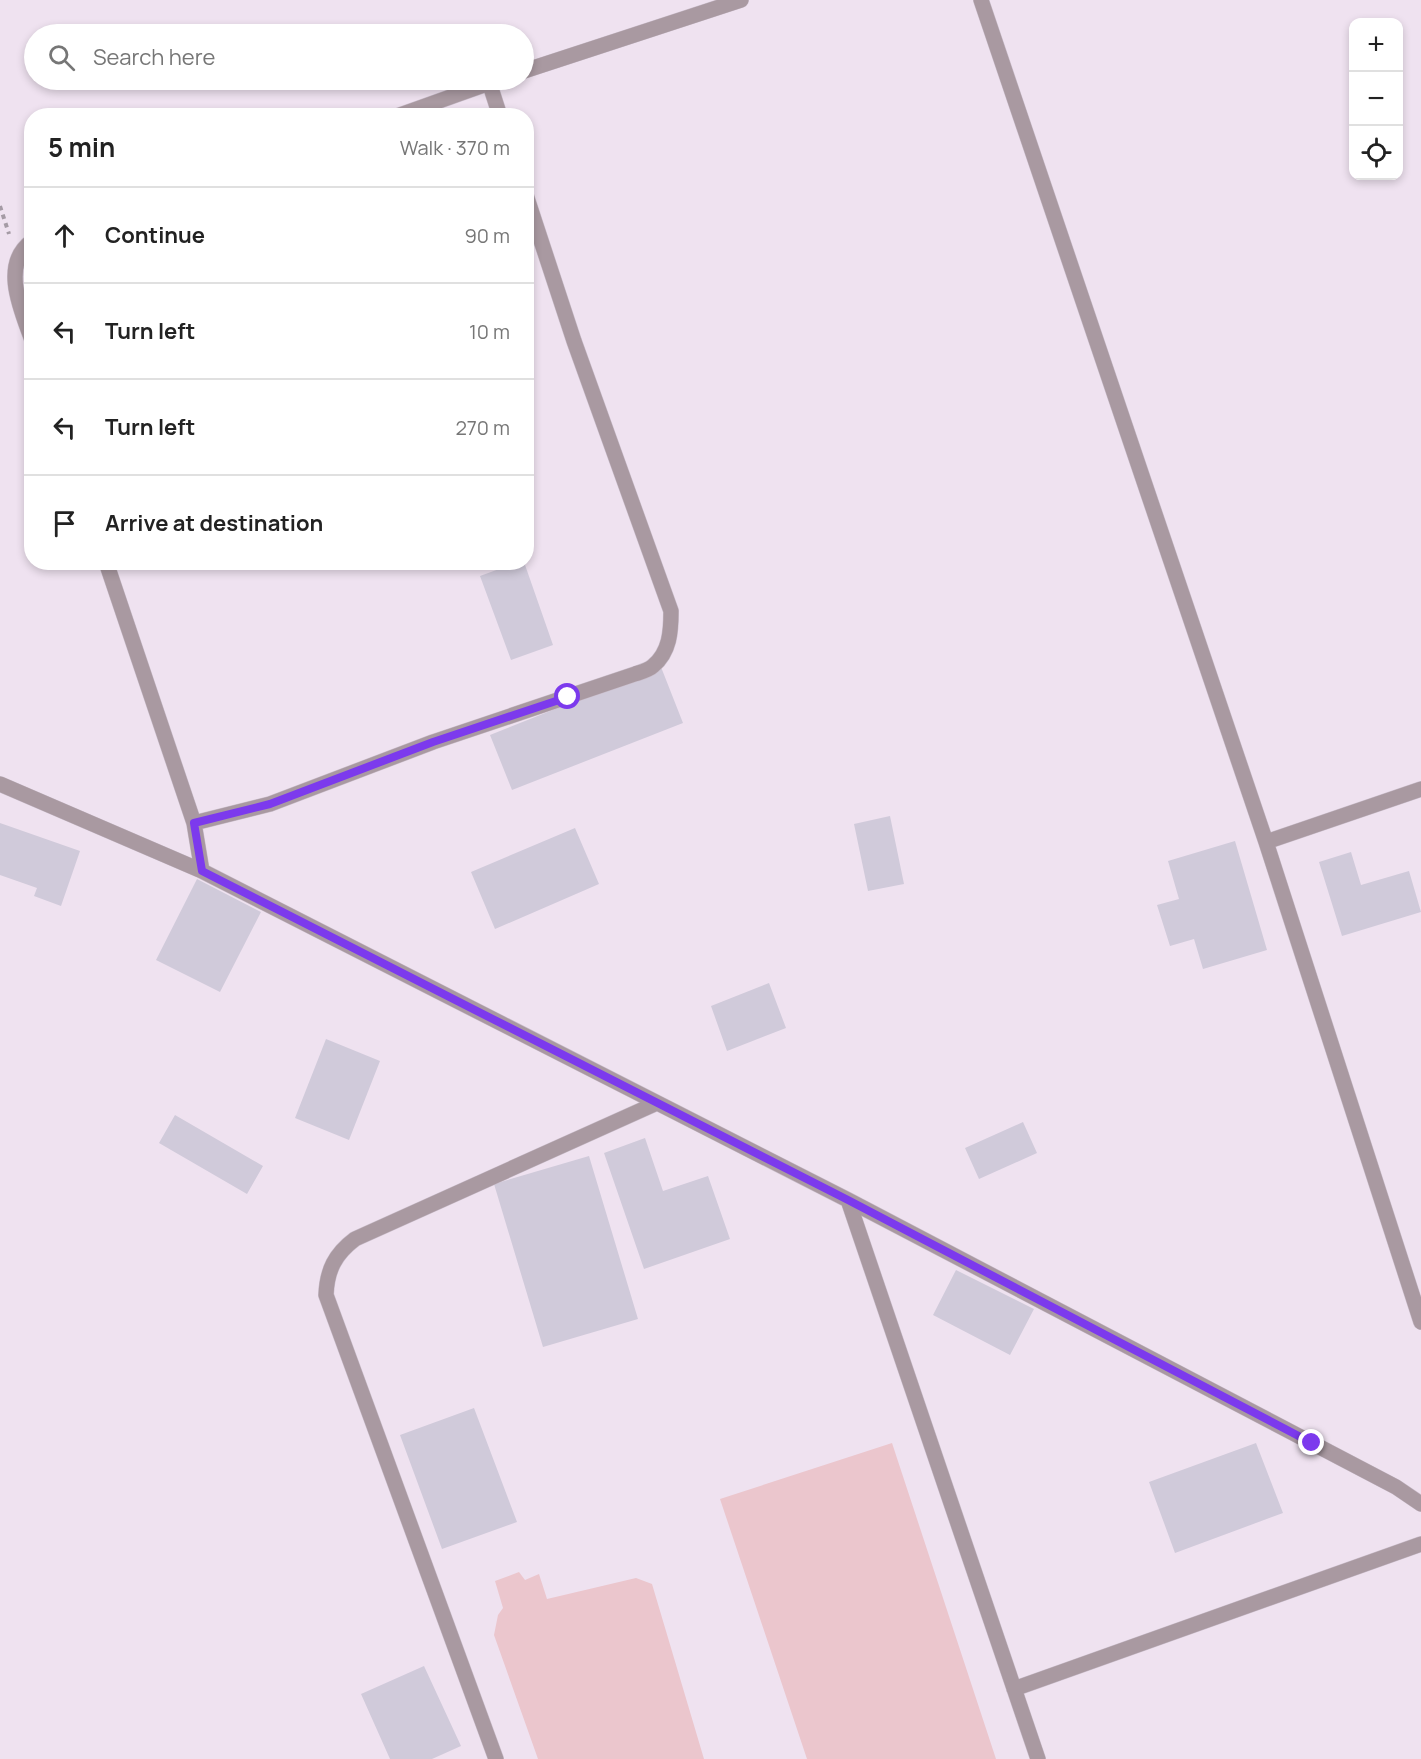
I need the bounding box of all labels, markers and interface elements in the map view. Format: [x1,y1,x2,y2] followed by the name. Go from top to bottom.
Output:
[1349,18,1403,180] map controls
[1349,18,1403,72] button: +
[24,24,534,90] search box
[45,41,78,74] icon: search
[93,42,215,72] text: Search here
[1349,72,1403,126] button: −
[1349,126,1403,180] button: locate
[48,129,115,165] text: 5 min
[400,134,510,161] text: Walk · 370 m
[48,219,81,252] icon: ahead
[105,220,205,250] text: Continue
[464,222,510,249] text: 90 m
[48,315,81,348] icon: left
[105,316,195,346] text: Turn left
[469,318,510,345] text: 10 m
[48,411,81,444] icon: left
[105,412,195,442] text: Turn left
[455,414,510,441] text: 270 m
[48,507,81,540] icon: arrive
[105,508,323,538] text: Arrive at destination
[554,683,580,709] route start
[1298,1429,1324,1455] route end

